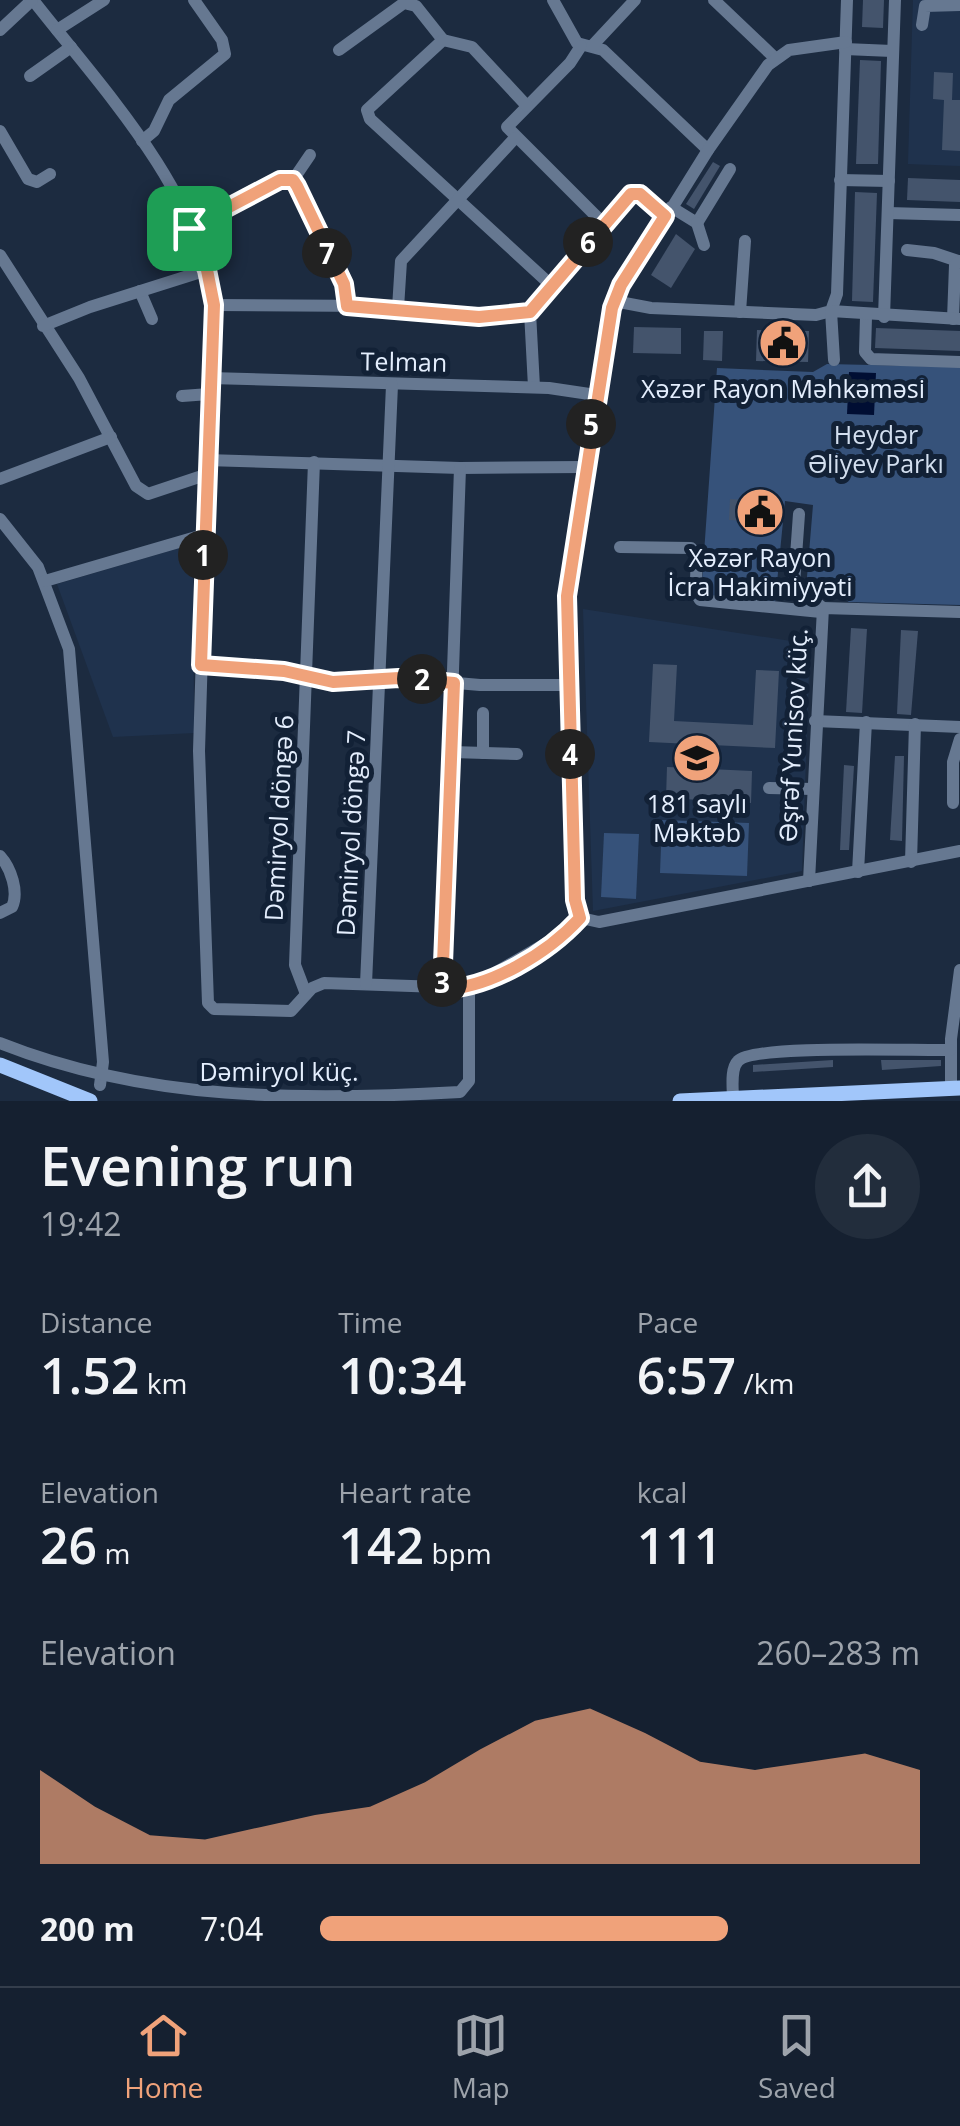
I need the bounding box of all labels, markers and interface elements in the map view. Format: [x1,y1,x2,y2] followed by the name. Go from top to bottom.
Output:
[147,186,232,271] pin
[162,201,217,256] icon: arrive
[563,217,613,267] pin: 6
[580,223,596,261] text: 6
[302,228,352,278] pin: 7
[319,234,335,272] text: 7
[757,317,809,369] public building icon: Xəzər Rayon Məhkəməsi
[360,343,448,379] street label: Telman
[641,371,925,405] place label: Xəzər Rayon Məhkəməsi
[566,399,616,449] pin: 5
[583,405,599,443] text: 5
[808,417,944,480] park label: Heydər Əliyev Parkı
[734,486,786,538] public building icon: Xəzər Rayon İcra Hakimiyyəti
[178,530,228,580] pin: 1
[195,536,211,574] text: 1
[667,540,853,603] place label: Xəzər Rayon İcra Hakimiyyəti
[769,627,815,843] street label: Əşrəf Yunisov küç.
[397,654,447,704] pin: 2
[414,660,430,698] text: 2
[256,714,300,922] street label: Dəmiryol döngə 6
[328,729,372,937] street label: Dəmiryol döngə 7
[545,729,595,779] pin: 4
[671,732,723,784] school or university icon: 181 saylı Məktəb
[562,735,578,773] text: 4
[647,786,747,849] place label: 181 saylı Məktəb
[417,957,467,1007] pin: 3
[434,963,450,1001] text: 3
[199,1054,359,1088] street label: Dəmiryol küç.
[40,1127,355,1202] text: Evening run
[815,1134,920,1239] button: share
[40,1202,122,1245] text: 19:42
[40,1303,153,1341] text: Distance
[338,1303,402,1341] text: Time
[637,1303,698,1341] text: Pace
[40,1341,139,1409] text: 1.52
[338,1341,466,1409] text: 10:34
[637,1341,736,1409] text: 6:57
[139,1364,187,1402] text: km
[736,1364,794,1402] text: /km
[40,1473,159,1511] text: Elevation
[338,1473,472,1511] text: Heart rate
[637,1473,687,1511] text: kcal
[40,1511,97,1579] text: 26
[338,1511,424,1579] text: 142
[637,1511,722,1579] text: 111
[97,1534,130,1572] text: m
[424,1534,492,1572] text: bpm
[40,1631,176,1674] text: Elevation
[756,1631,920,1674] text: 260–283 m
[40,1907,135,1950] text: 200 m
[200,1907,263,1950] text: 7:04
[124,2008,203,2106] tab: Home
[452,2008,510,2106] tab: Map
[758,2008,836,2106] tab: Saved

